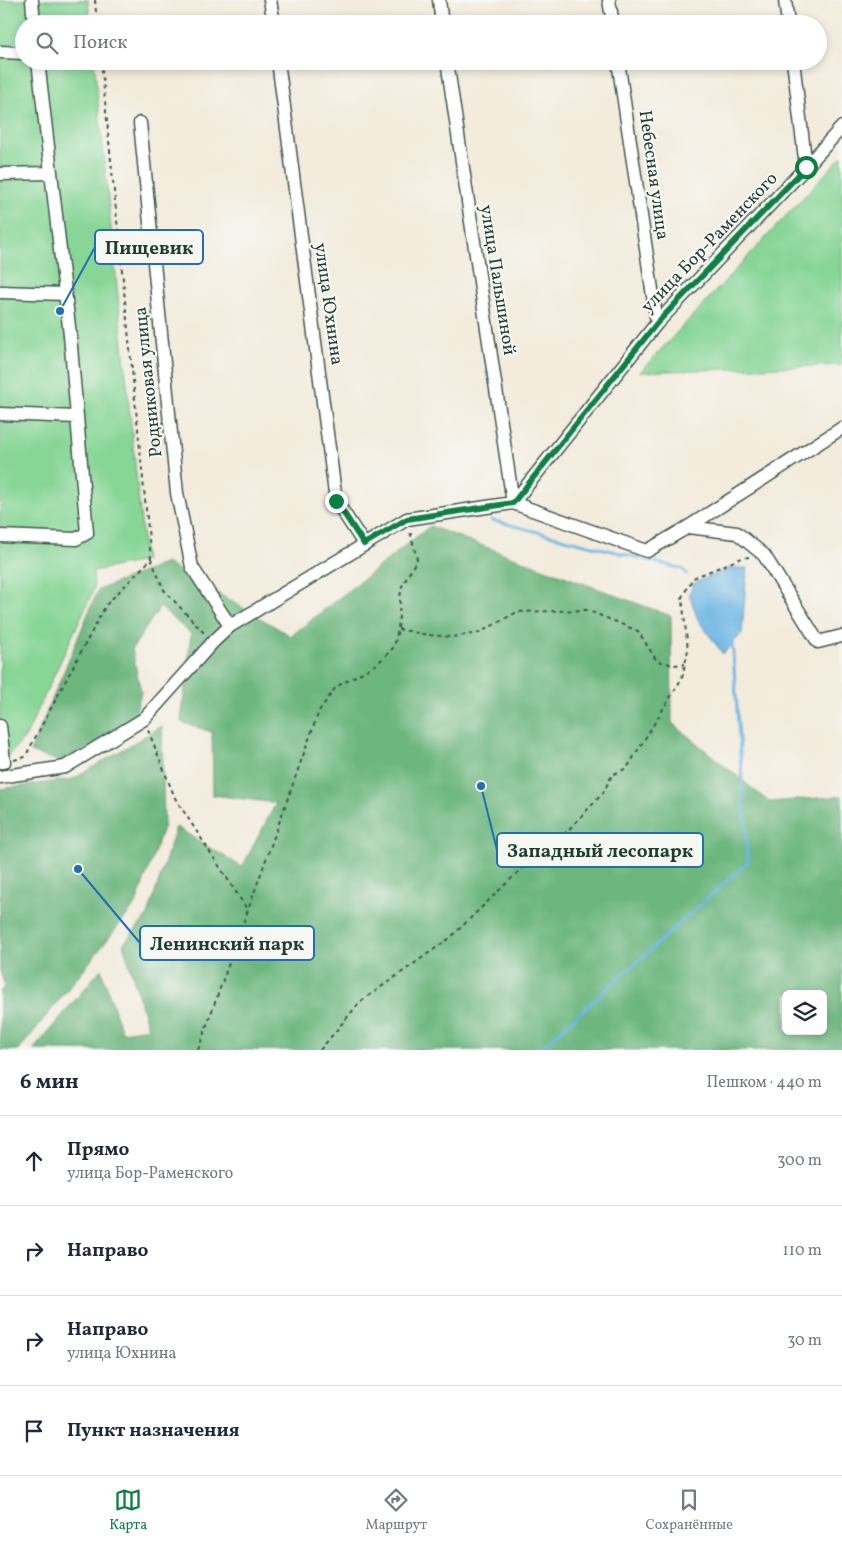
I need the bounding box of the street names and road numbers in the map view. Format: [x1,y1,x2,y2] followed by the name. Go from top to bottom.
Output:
[632,109,674,241] street label: Небесная улица
[636,167,784,319] street label: улица Бор-Раменского
[473,203,521,357] street label: улица Пальшиной
[307,241,349,367] street label: улица Юхнина
[129,305,169,459] street label: Родниковая улица

